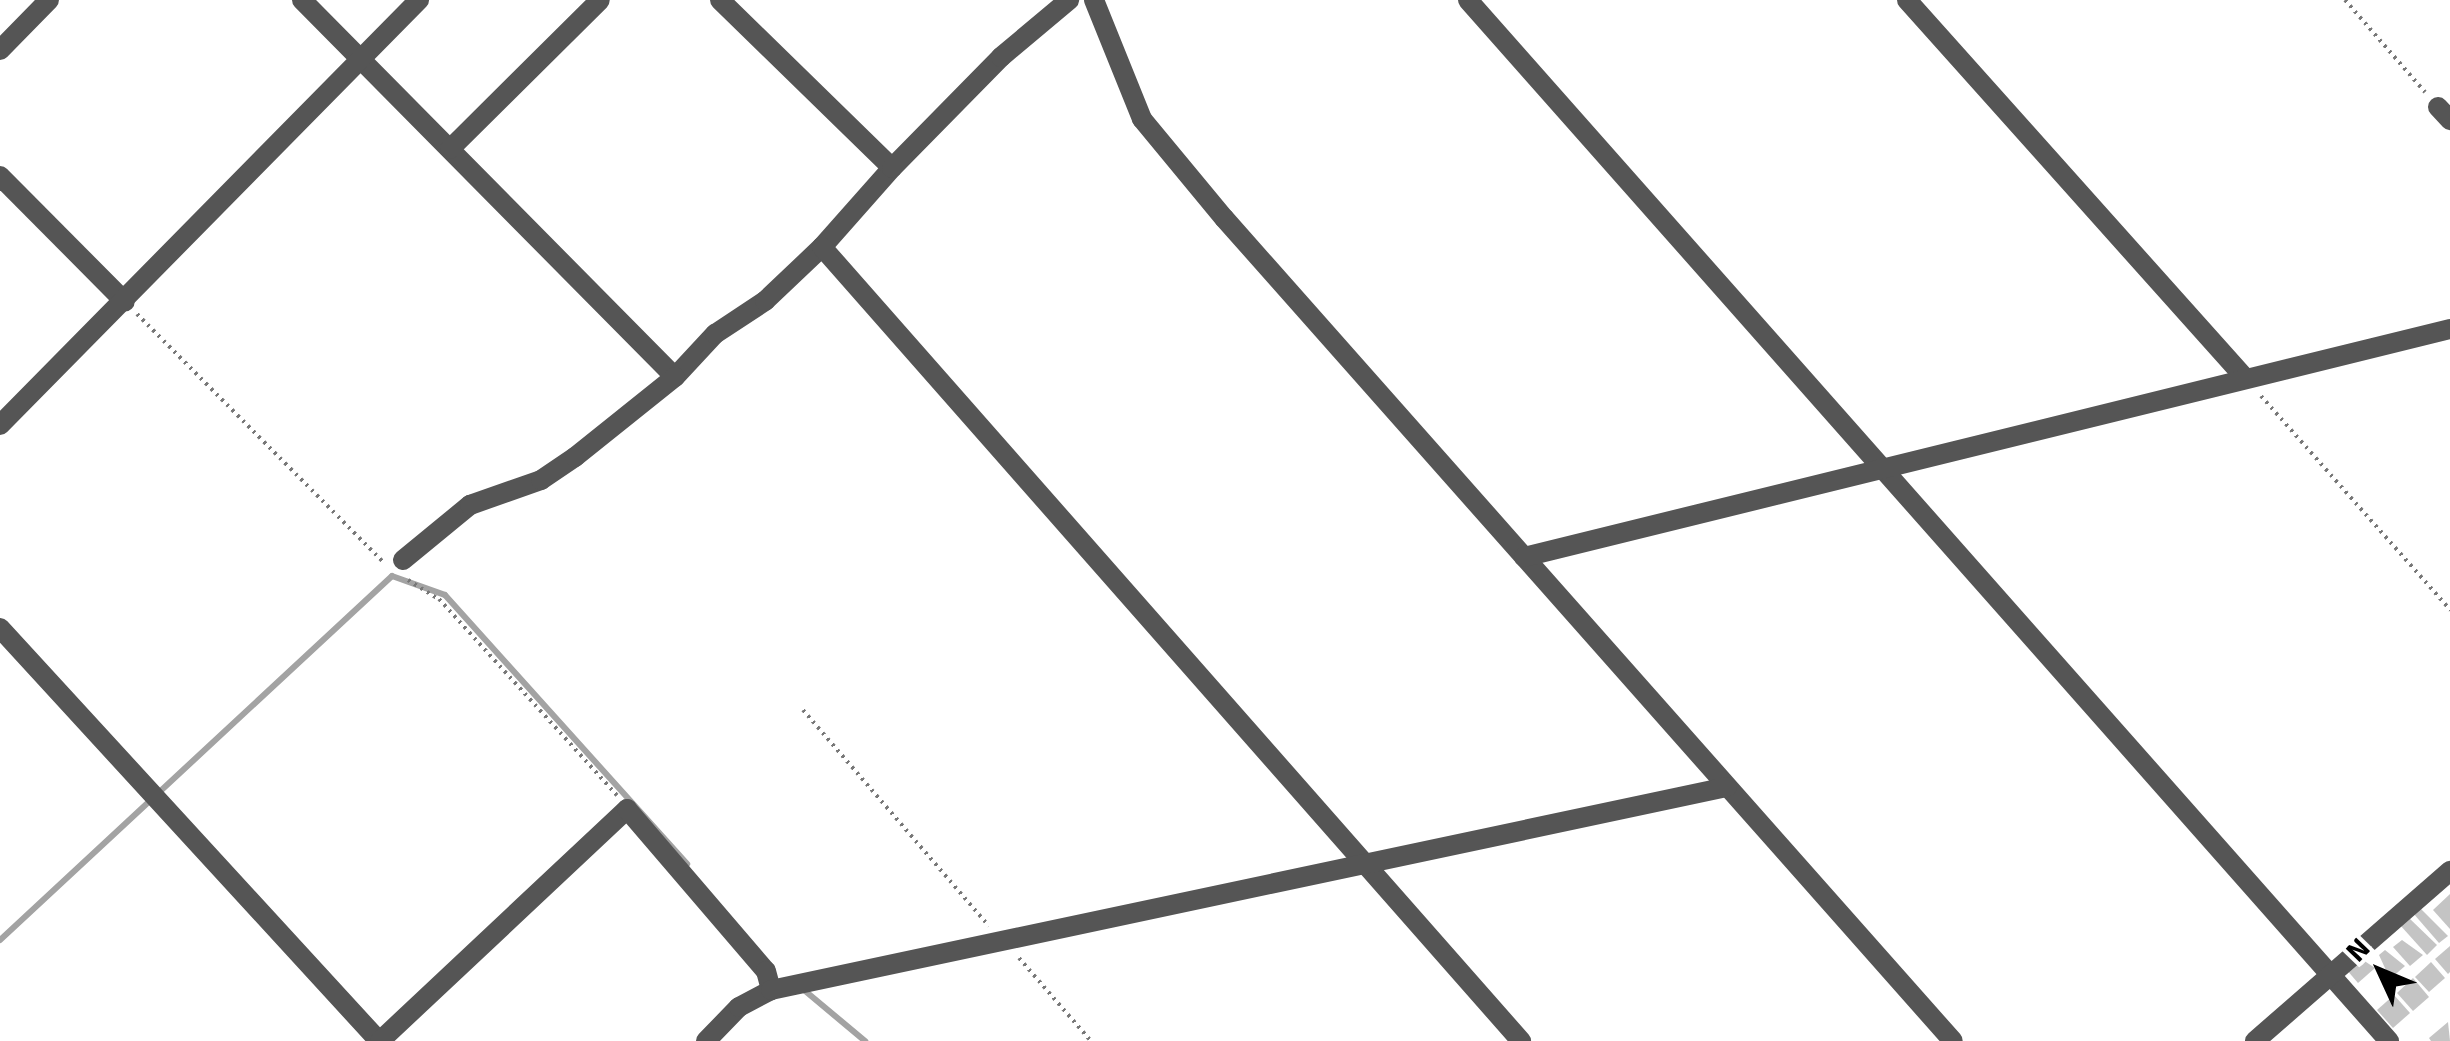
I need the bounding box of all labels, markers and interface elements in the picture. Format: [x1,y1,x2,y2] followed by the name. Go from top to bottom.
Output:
[2330,921,2430,1021] north arrow
[2339,931,2377,969] text: N

